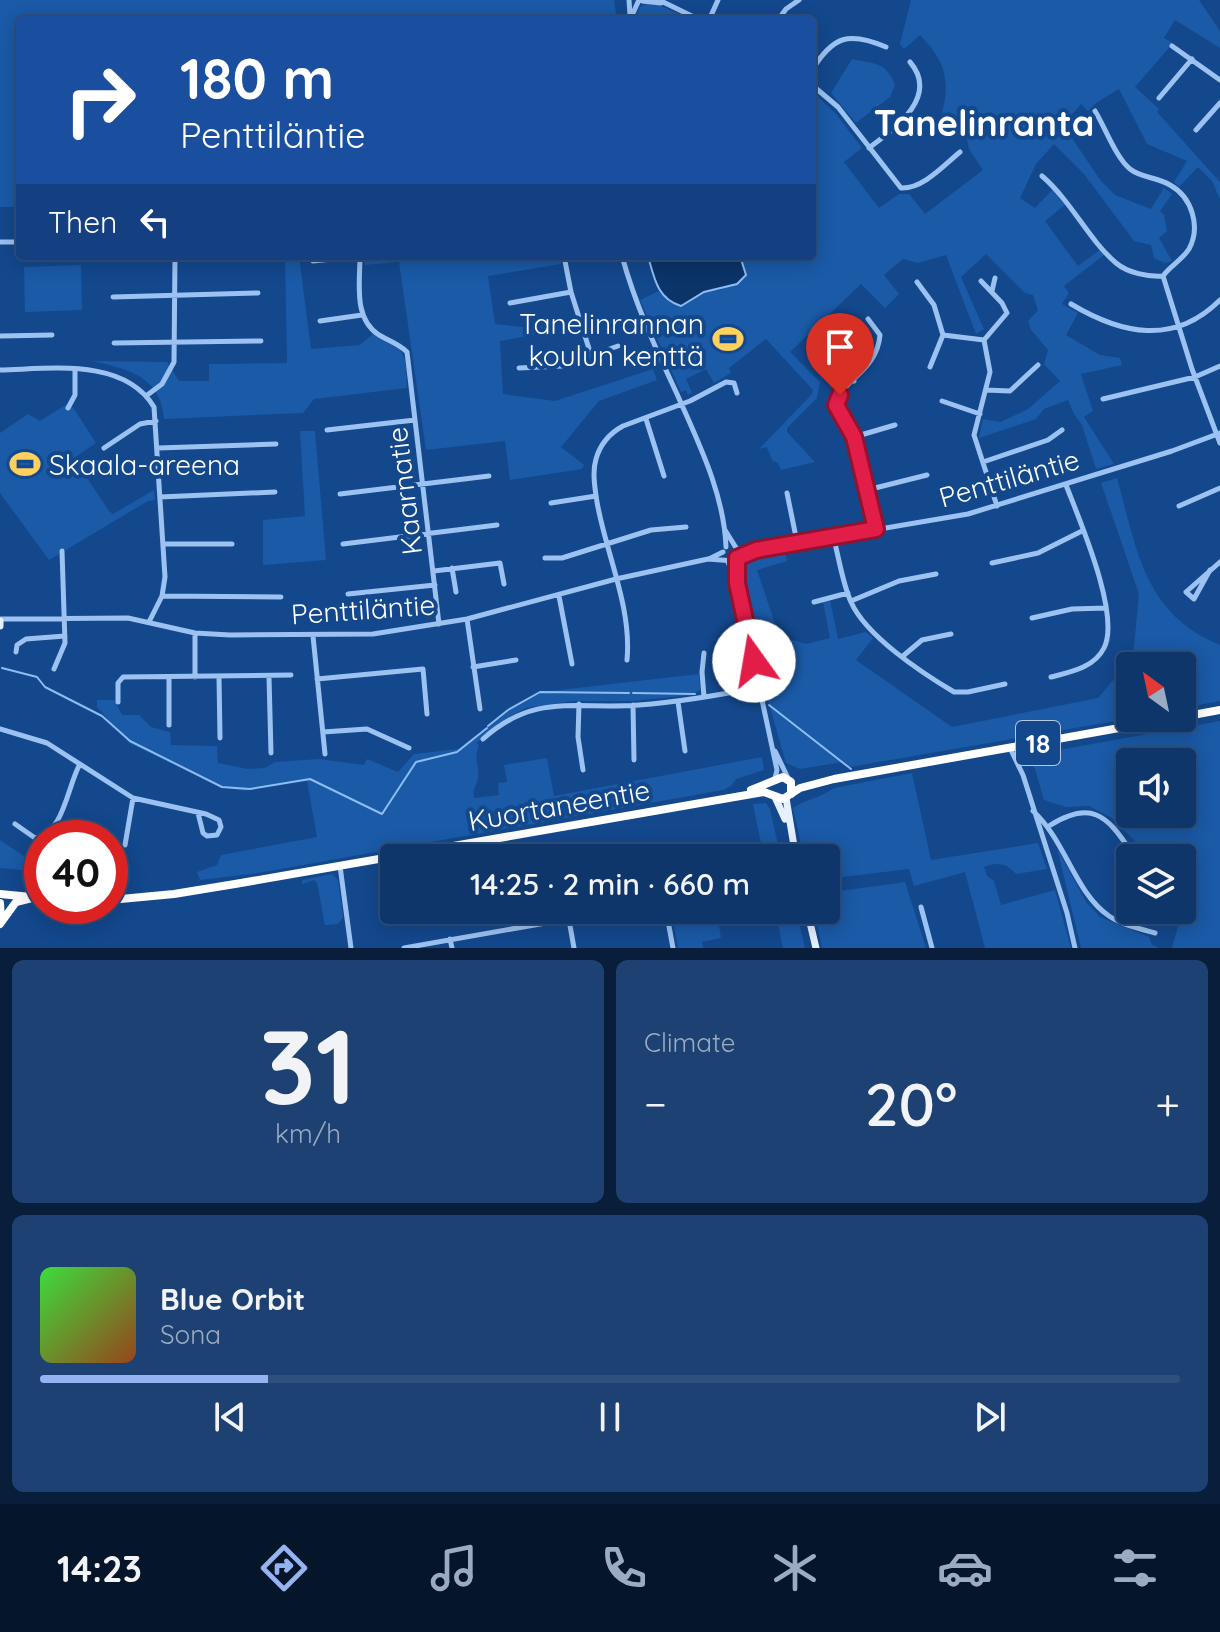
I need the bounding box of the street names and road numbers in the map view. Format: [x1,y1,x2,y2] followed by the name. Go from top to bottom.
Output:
[379,425,429,557] street label: Kaarnatie
[935,441,1083,515] street label: Penttiläntie
[290,587,436,631] street label: Penttiläntie
[1016,721,1060,765] road number: 18
[465,772,653,838] street label: Kuortaneentie

